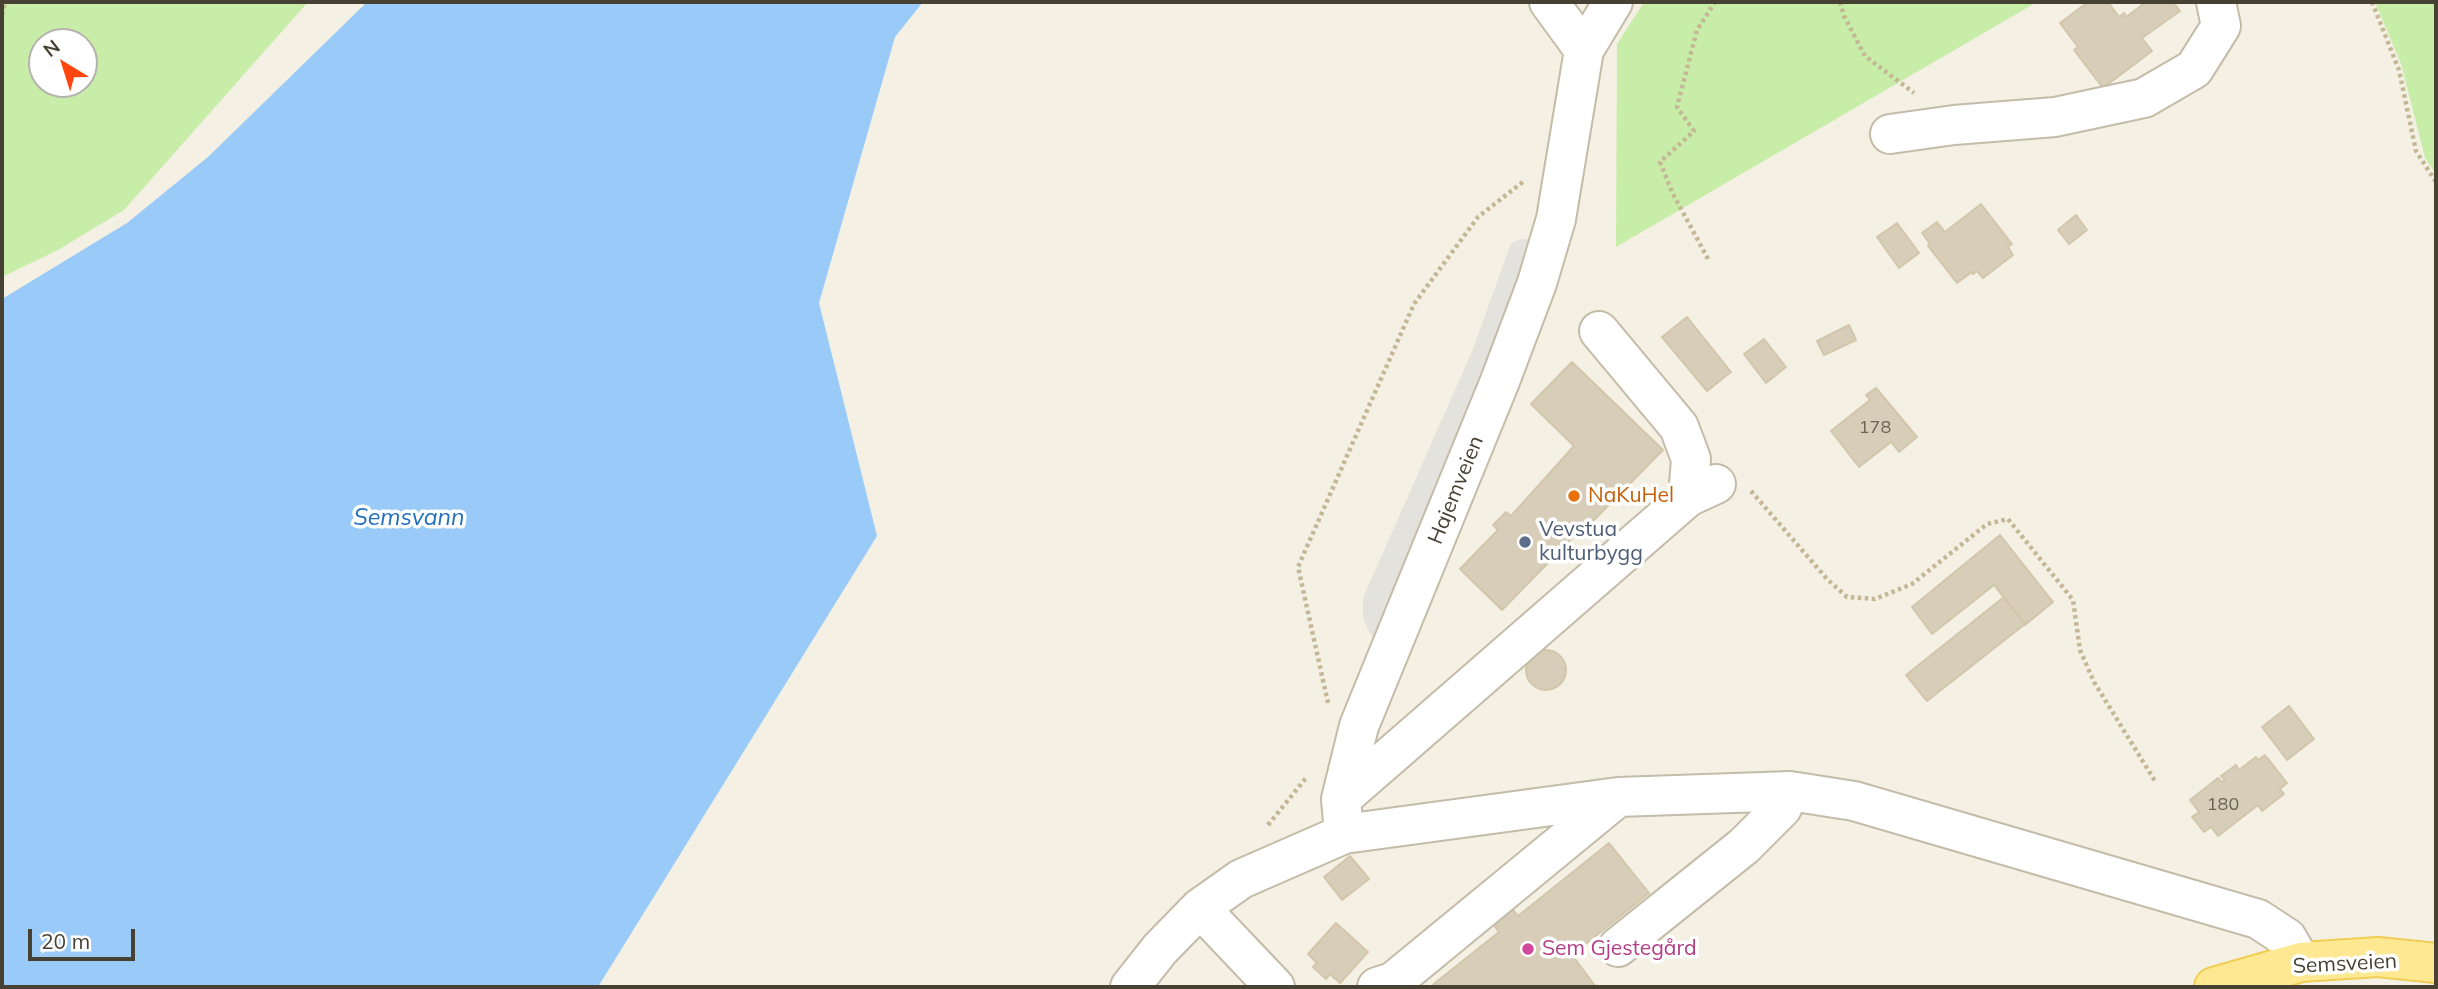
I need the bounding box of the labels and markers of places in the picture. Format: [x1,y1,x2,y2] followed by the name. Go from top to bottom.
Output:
[1588,483,1674,509] place label: NaKuHel
[1566,488,1582,504] marker: NaKuHel
[1539,517,1643,567] place label: Vevstua kulturbygg
[1517,534,1533,550] marker: Vevstua kulturbygg
[1542,936,1697,962] place label: Sem Gjestegård
[1520,941,1536,957] marker: Sem Gjestegård

